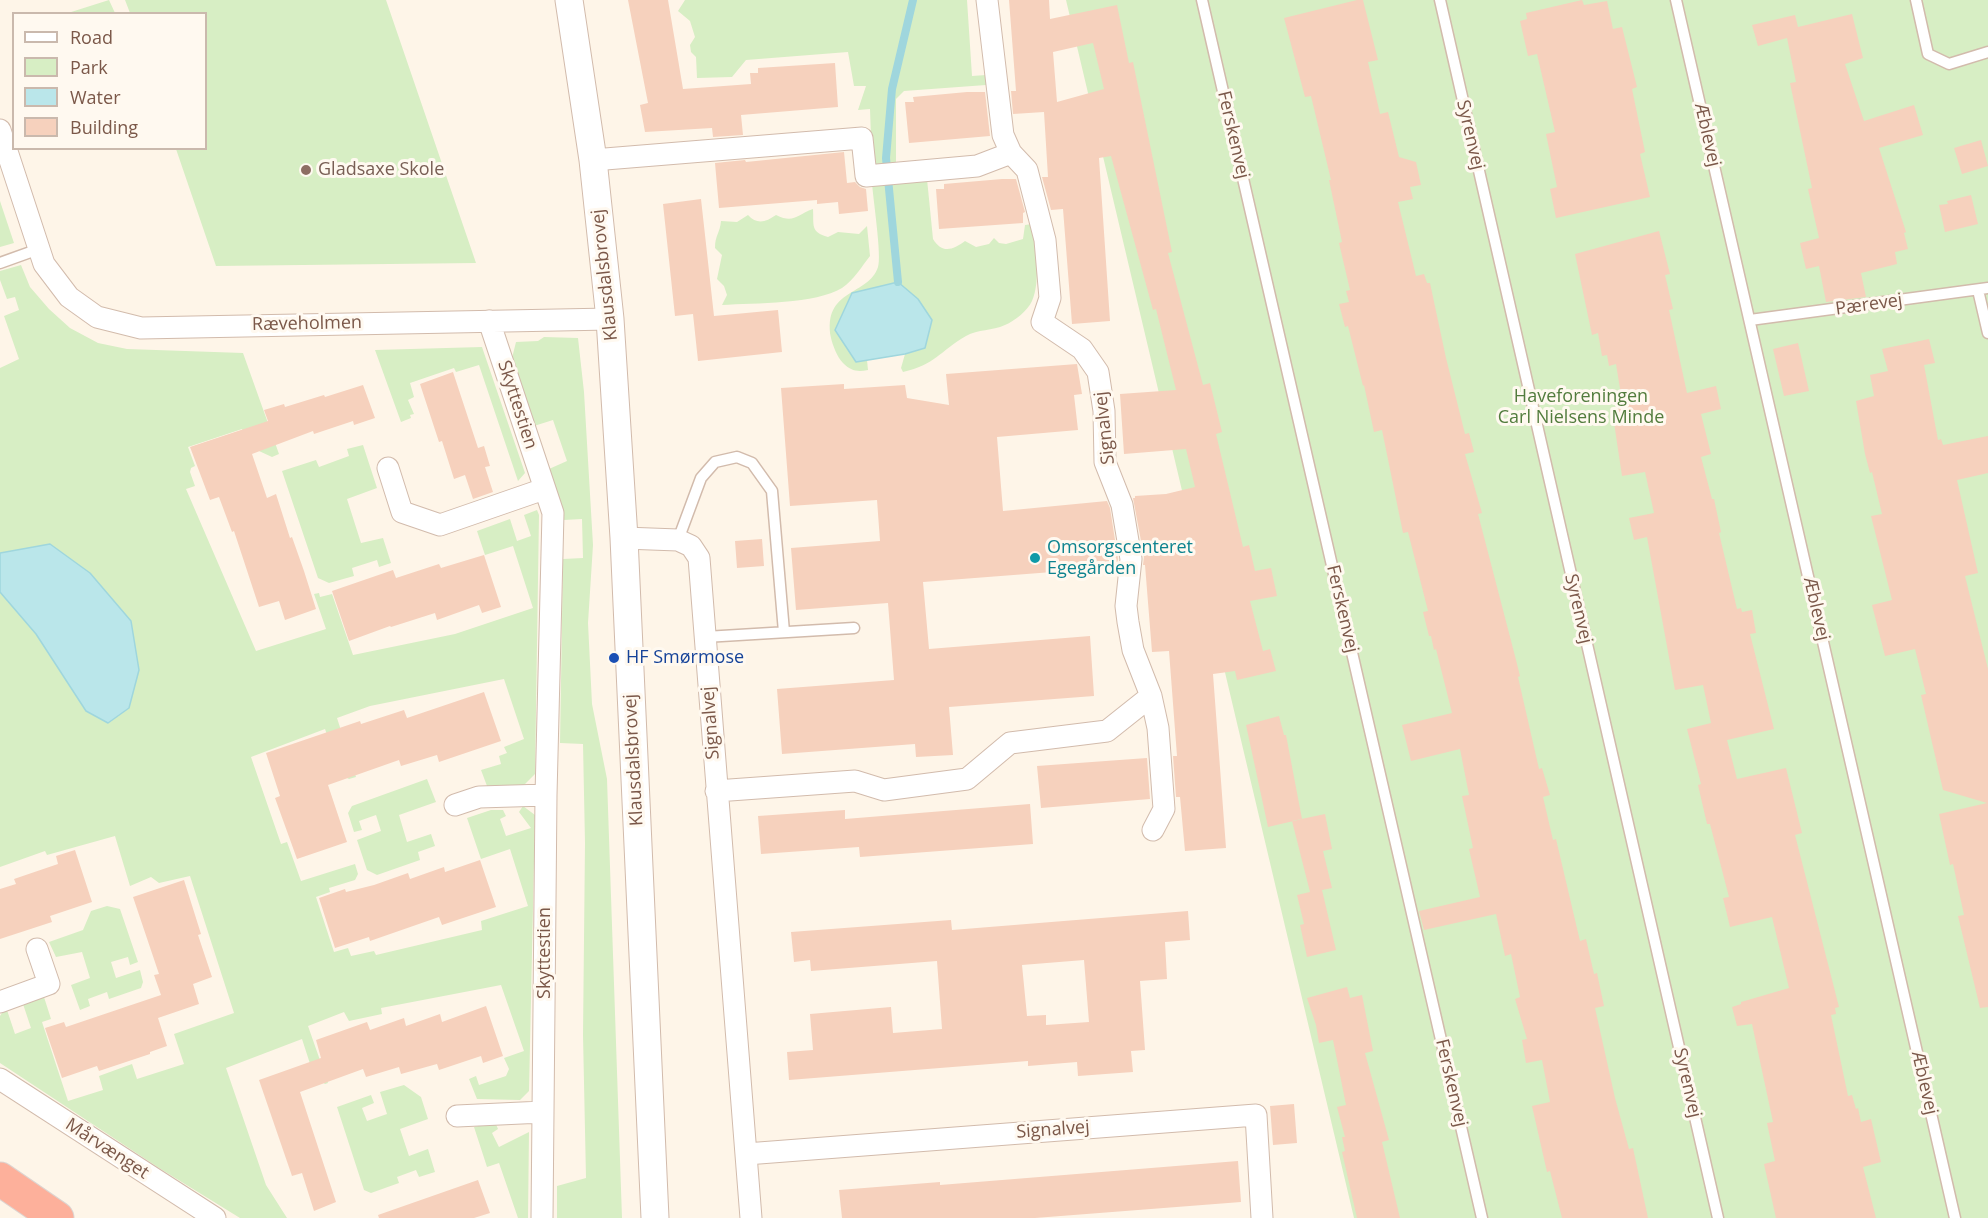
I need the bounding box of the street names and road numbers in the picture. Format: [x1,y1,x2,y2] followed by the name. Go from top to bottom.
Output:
[1212,89,1254,181] street label: Ferskenvej
[1451,98,1489,172] street label: Syrenvej
[1689,101,1725,169] street label: Æblevej
[587,208,623,342] street label: Klausdalsbrovej
[1834,290,1904,320] street label: Pærevej
[252,312,362,336] street label: Ræveholmen
[493,358,541,452] street label: Skyttestien
[1090,390,1120,466] street label: Signalvej
[1321,563,1363,655] street label: Ferskenvej
[1559,572,1597,646] street label: Syrenvej
[1798,575,1834,643] street label: Æblevej
[698,686,724,760] street label: Signalvej
[620,693,648,827] street label: Klausdalsbrovej
[534,907,556,999] street label: Skyttestien
[1430,1037,1472,1129] street label: Ferskenvej
[1668,1046,1706,1120] street label: Syrenvej
[1906,1049,1942,1117] street label: Æblevej
[61,1114,153,1184] street label: Mårvænget
[1016,1117,1090,1143] street label: Signalvej

